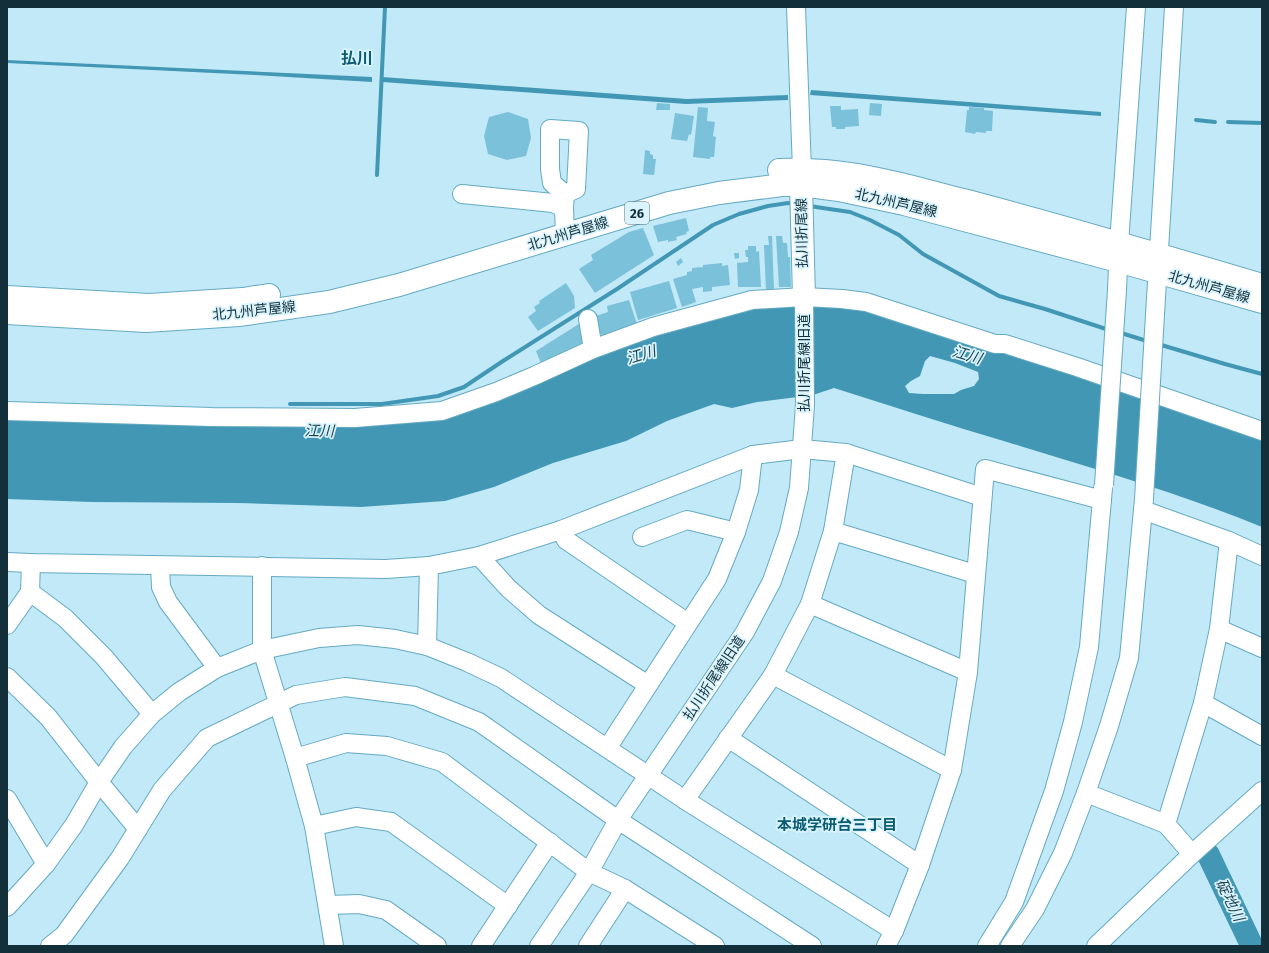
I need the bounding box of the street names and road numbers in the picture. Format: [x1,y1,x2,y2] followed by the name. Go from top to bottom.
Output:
[853,185,939,221] street label: 北九州芦屋線
[793,198,811,268] street label: 払川折尾線
[625,202,649,224] road number: 26
[525,214,611,254] street label: 北九州芦屋線
[1166,267,1252,307] street label: 北九州芦屋線
[211,298,297,324] street label: 北九州芦屋線
[796,314,813,412] street label: 払川折尾線旧道
[680,633,748,723] street label: 払川折尾線旧道

